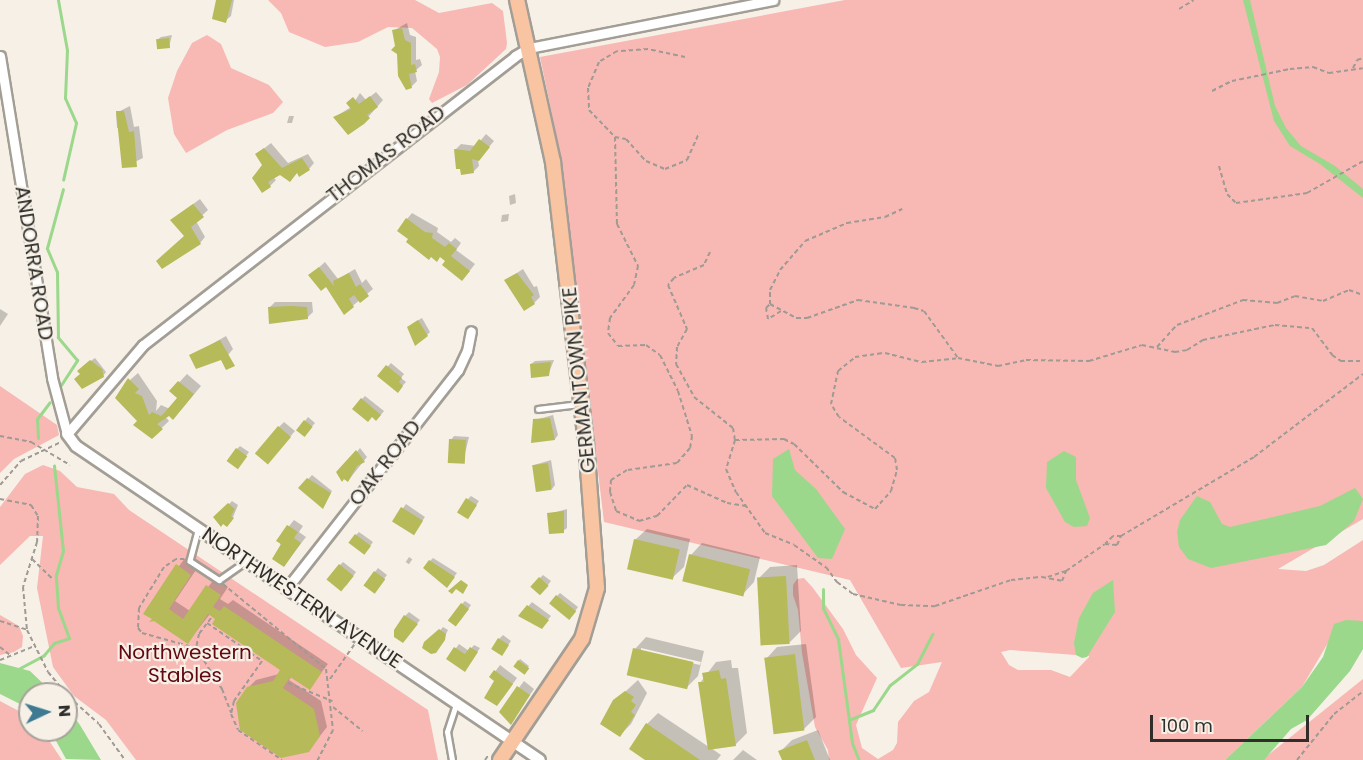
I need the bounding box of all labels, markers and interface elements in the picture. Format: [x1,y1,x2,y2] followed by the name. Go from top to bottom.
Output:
[322,100,450,208] street label: THOMAS ROAD
[10,184,58,342] street label: ANDORRA ROAD
[557,286,601,474] street label: GERMANTOWN PIKE
[344,415,426,511] street label: OAK ROAD
[198,522,406,674] street label: NORTHWESTERN AVENUE
[118,640,252,687] park label: Northwestern Stables
[18,682,78,742] north arrow
[1153,703,1312,741] scale bar
[53,704,76,718] text: N
[1161,713,1213,738] text: 100 m

